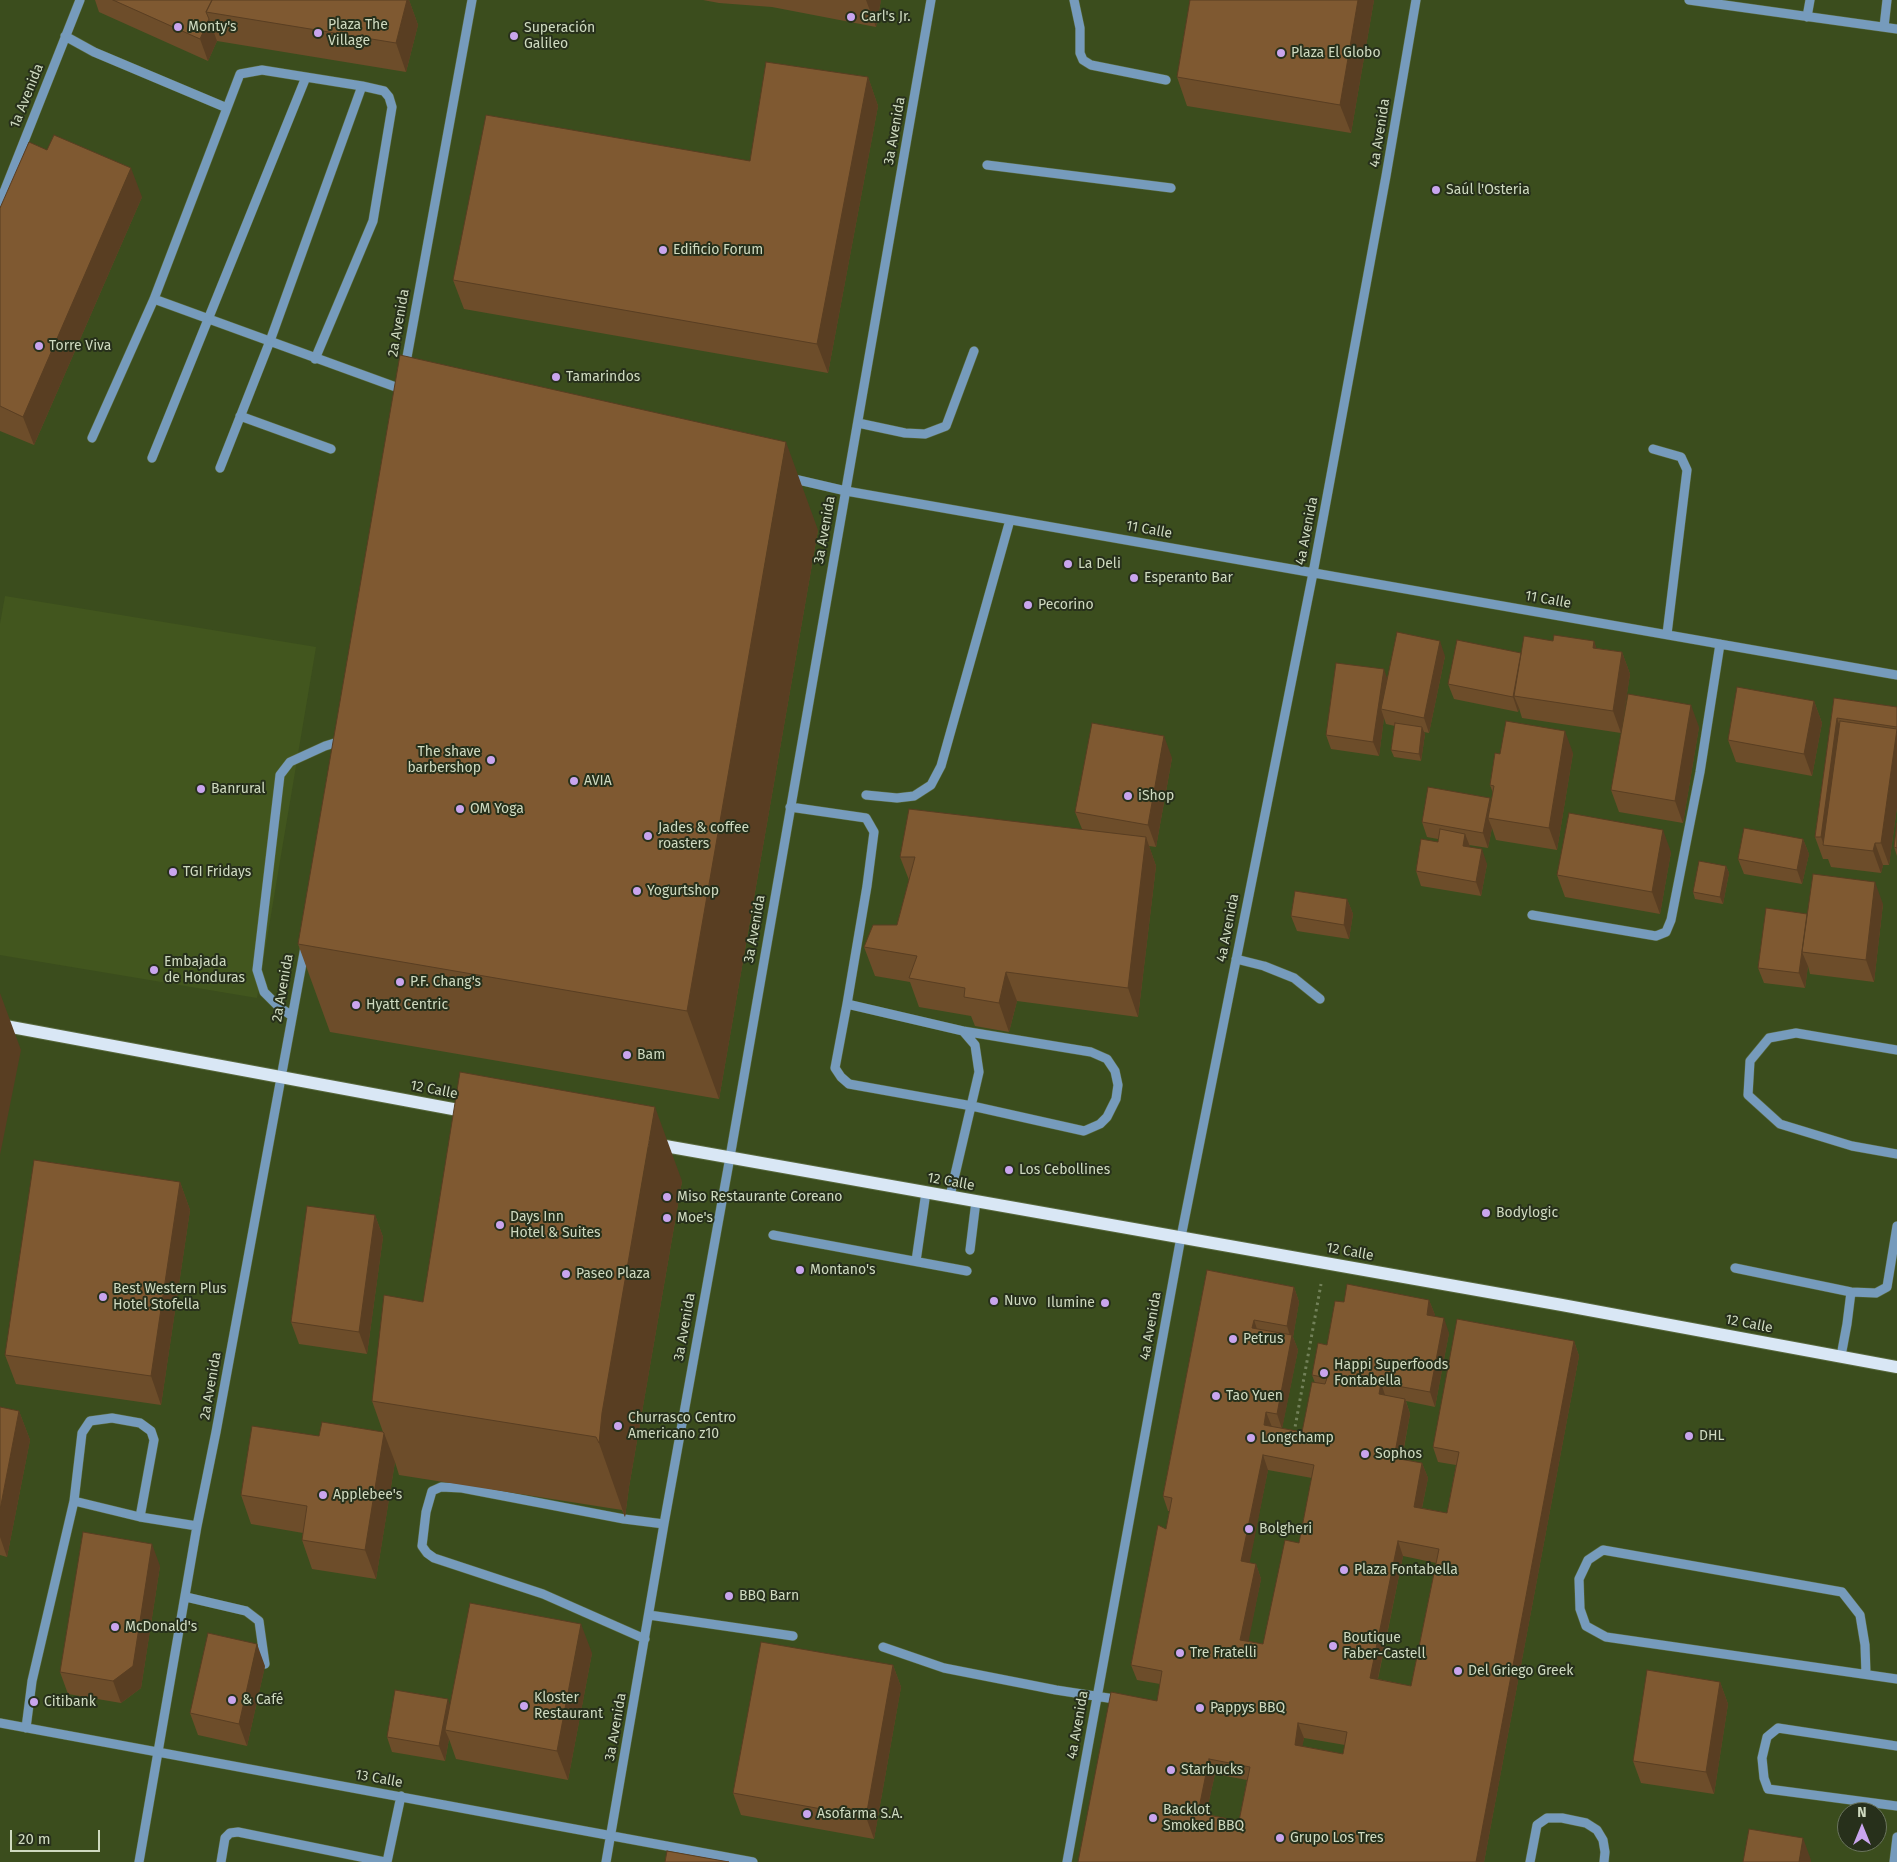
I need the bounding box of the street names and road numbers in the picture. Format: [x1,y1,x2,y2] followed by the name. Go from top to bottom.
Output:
[6,61,48,131] street label: 1a Avenida
[881,96,909,166] street label: 3a Avenida
[1366,97,1394,169] street label: 4a Avenida
[385,288,413,358] street label: 2a Avenida
[811,495,839,565] street label: 3a Avenida
[1292,495,1322,567] street label: 4a Avenida
[1125,518,1173,542] street label: 11 Calle
[1524,588,1572,612] street label: 11 Calle
[1213,892,1243,964] street label: 4a Avenida
[741,894,769,964] street label: 3a Avenida
[269,953,297,1023] street label: 2a Avenida
[409,1077,459,1103] street label: 12 Calle
[926,1170,976,1194] street label: 12 Calle
[1325,1240,1375,1264] street label: 12 Calle
[1137,1290,1165,1362] street label: 4a Avenida
[671,1292,699,1362] street label: 3a Avenida
[1724,1311,1774,1337] street label: 12 Calle
[197,1351,225,1421] street label: 2a Avenida
[1064,1689,1092,1761] street label: 4a Avenida
[602,1692,630,1762] street label: 3a Avenida
[354,1767,404,1791] street label: 13 Calle

